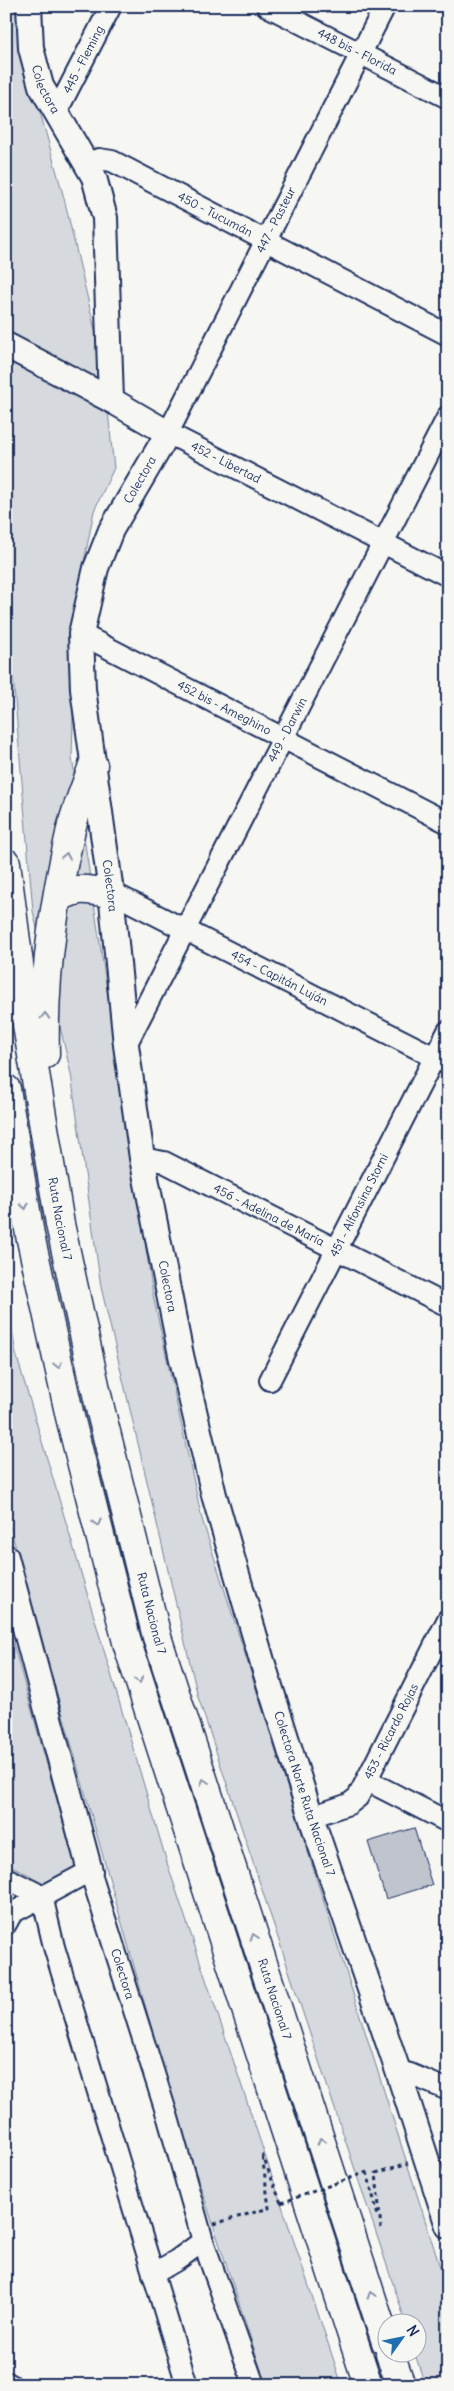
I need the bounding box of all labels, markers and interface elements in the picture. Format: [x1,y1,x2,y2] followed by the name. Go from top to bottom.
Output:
[59,23,107,96] street label: 445 - Fleming
[315,25,400,78] street label: 448 bis - Florida
[29,63,63,116] street label: Colectora
[253,184,299,255] street label: 447 - Pasteur
[175,188,256,240] street label: 450 - Tucumán
[189,438,264,486] street label: 452 - Libertad
[120,453,159,506] street label: Colectora
[175,677,274,738] street label: 452 bis - Ameghino
[264,695,310,765] street label: 449 - Darwin
[60,851,71,860] one-way arrow
[100,859,121,912] street label: Colectora
[229,947,330,1008] street label: 454 - Capitán Luján
[40,1012,50,1020] one-way arrow
[326,1151,391,1259] street label: 451 - Alfonsina Storni
[45,1176,76,1262] street label: Ruta Nacional 7
[211,1180,327,1249] street label: 456 - Adelina de María
[19,1202,30,1210] one-way arrow
[155,1259,180,1313] street label: Colectora
[52,1361,63,1370] one-way arrow
[91,1519,102,1527] one-way arrow
[134,1571,170,1656] street label: Ruta Nacional 7
[133,1675,143,1684] one-way arrow
[360,1681,421,1782] street label: 453 - Ricardo Rojas
[271,1709,339,1878] street label: Colectora Norte Ruta Nacional 7
[200,1778,210,1787] one-way arrow
[250,1933,260,1941] one-way arrow
[108,1947,138,2001] street label: Colectora
[255,1957,295,2041] street label: Ruta Nacional 7
[317,2137,327,2146] one-way arrow
[367,2292,377,2300] one-way arrow
[376,2314,426,2364] north arrow
[403,2322,423,2340] text: N

